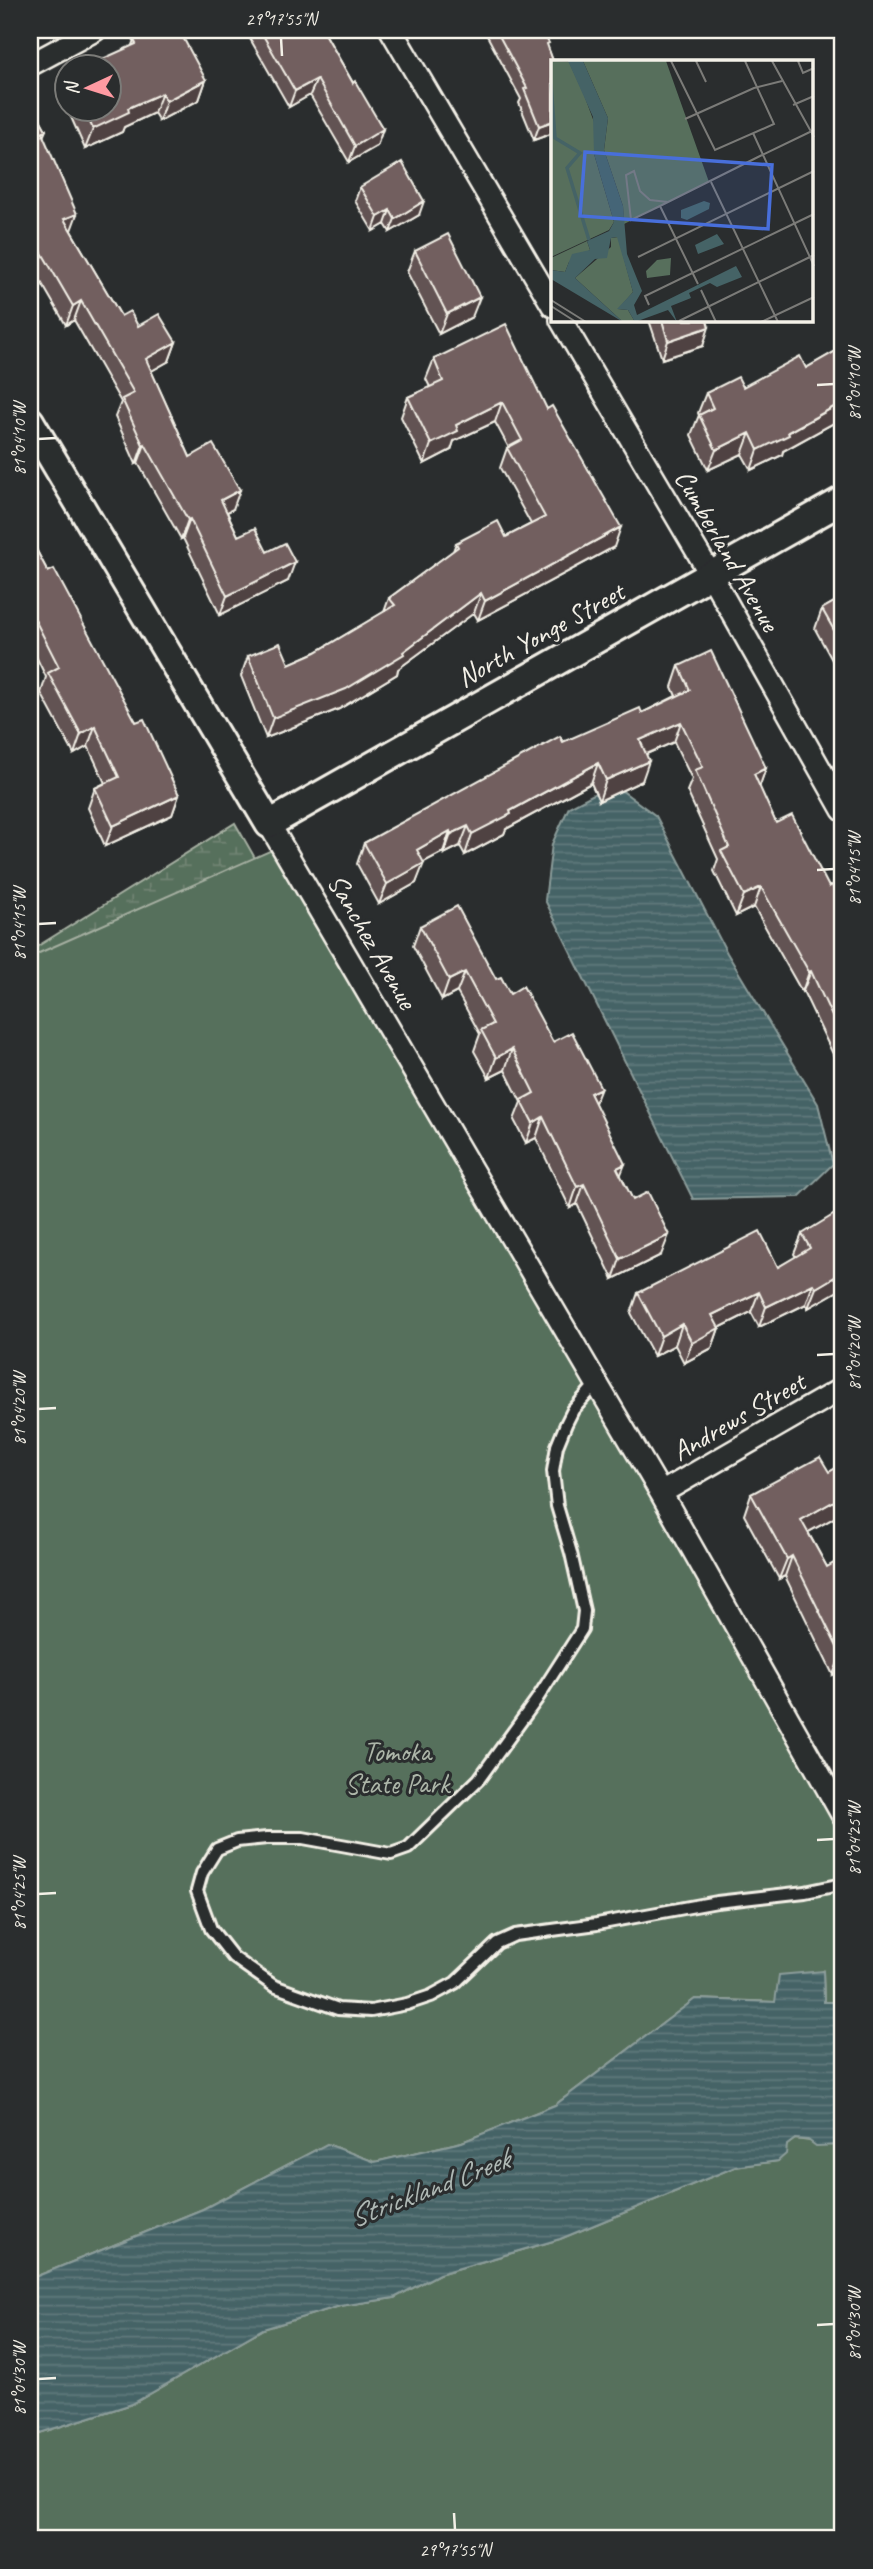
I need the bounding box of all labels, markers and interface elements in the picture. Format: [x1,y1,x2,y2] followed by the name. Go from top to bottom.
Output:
[246,8,320,30] text: 29°17'55"N
[52,52,122,122] north arrow
[551,60,814,322] inset map
[59,79,84,96] text: N
[843,344,865,421] text: 81°04'10"W
[8,399,30,476] text: 81°04'10"W
[667,463,789,639] street label: Cumberland Avenue
[450,573,632,695] street label: North Yonge Street
[843,829,865,906] text: 81°04'15"W
[320,868,426,1017] street label: Sanchez Avenue
[8,884,30,961] text: 81°04'15"W
[843,1314,865,1391] text: 81°04'20"W
[666,1363,813,1469] street label: Andrews Street
[8,1369,30,1446] text: 81°04'20"W
[345,1734,452,1801] park label: Tomoka State Park
[843,1799,865,1876] text: 81°04'25"W
[8,1854,30,1931] text: 81°04'25"W
[343,2138,520,2236] water label: Strickland Creek
[843,2284,865,2361] text: 81°04'30"W
[8,2339,30,2416] text: 81°04'30"W
[420,2539,494,2561] text: 29°17'55"N

